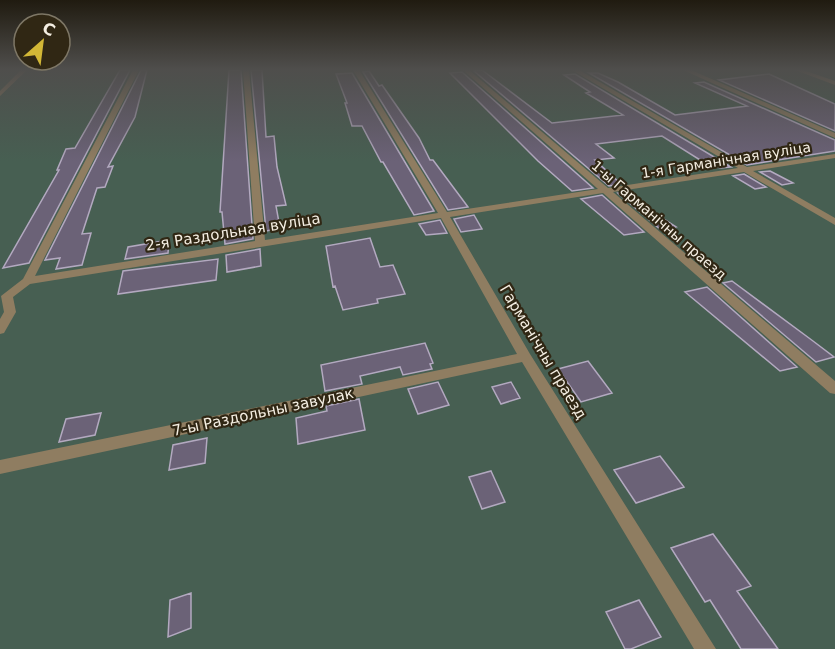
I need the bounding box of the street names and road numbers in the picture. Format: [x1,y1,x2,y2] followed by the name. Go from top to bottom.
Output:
[640,139,812,181] street label: 1-я Гарманічная вуліца
[588,157,730,283] street label: 1-ы Гарманічны праезд
[144,209,322,255] street label: 2-я Раздольная вуліца
[496,281,590,423] street label: Гарманічны праезд
[171,384,355,440] street label: 7-ы Раздольны завулак

